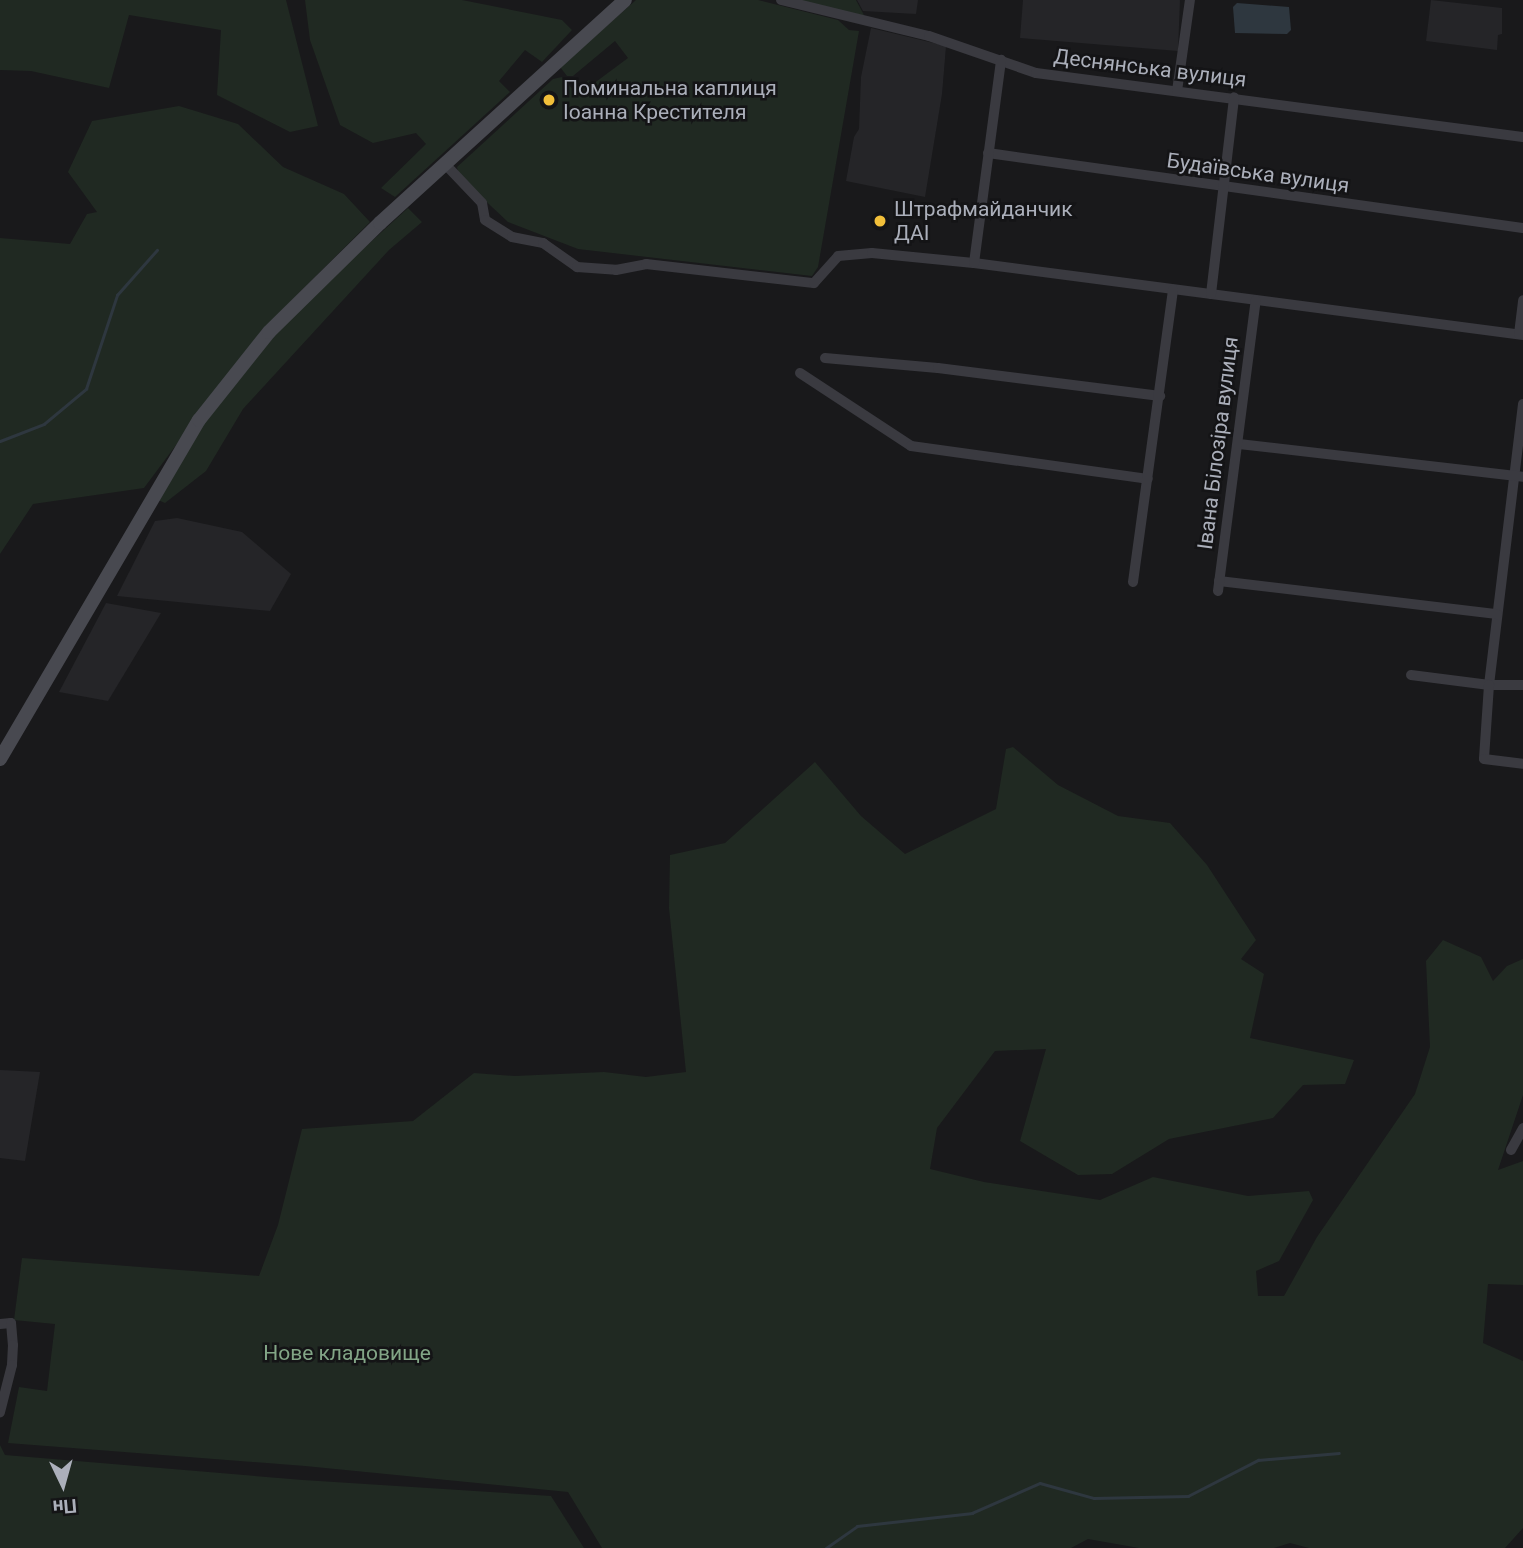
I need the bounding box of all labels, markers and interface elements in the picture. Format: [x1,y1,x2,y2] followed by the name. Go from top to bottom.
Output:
[1052,44,1248,92] street label: Деснянська вулиця
[563,75,777,125] place label: Поминальна каплиця Іоанна Крестителя
[541,92,557,108] marker: Поминальна каплиця Іоанна Крестителя
[1165,148,1351,198] street label: Будаївська вулиця
[894,196,1073,246] place label: Штрафмайданчик ДАІ
[872,213,888,229] marker: Штрафмайданчик ДАІ
[1192,335,1244,551] street label: Івана Білозіра вулиця
[263,1340,431,1366] park label: Нове кладовище
[28,1450,98,1520] north arrow
[52,1494,78,1519] text: Пн

